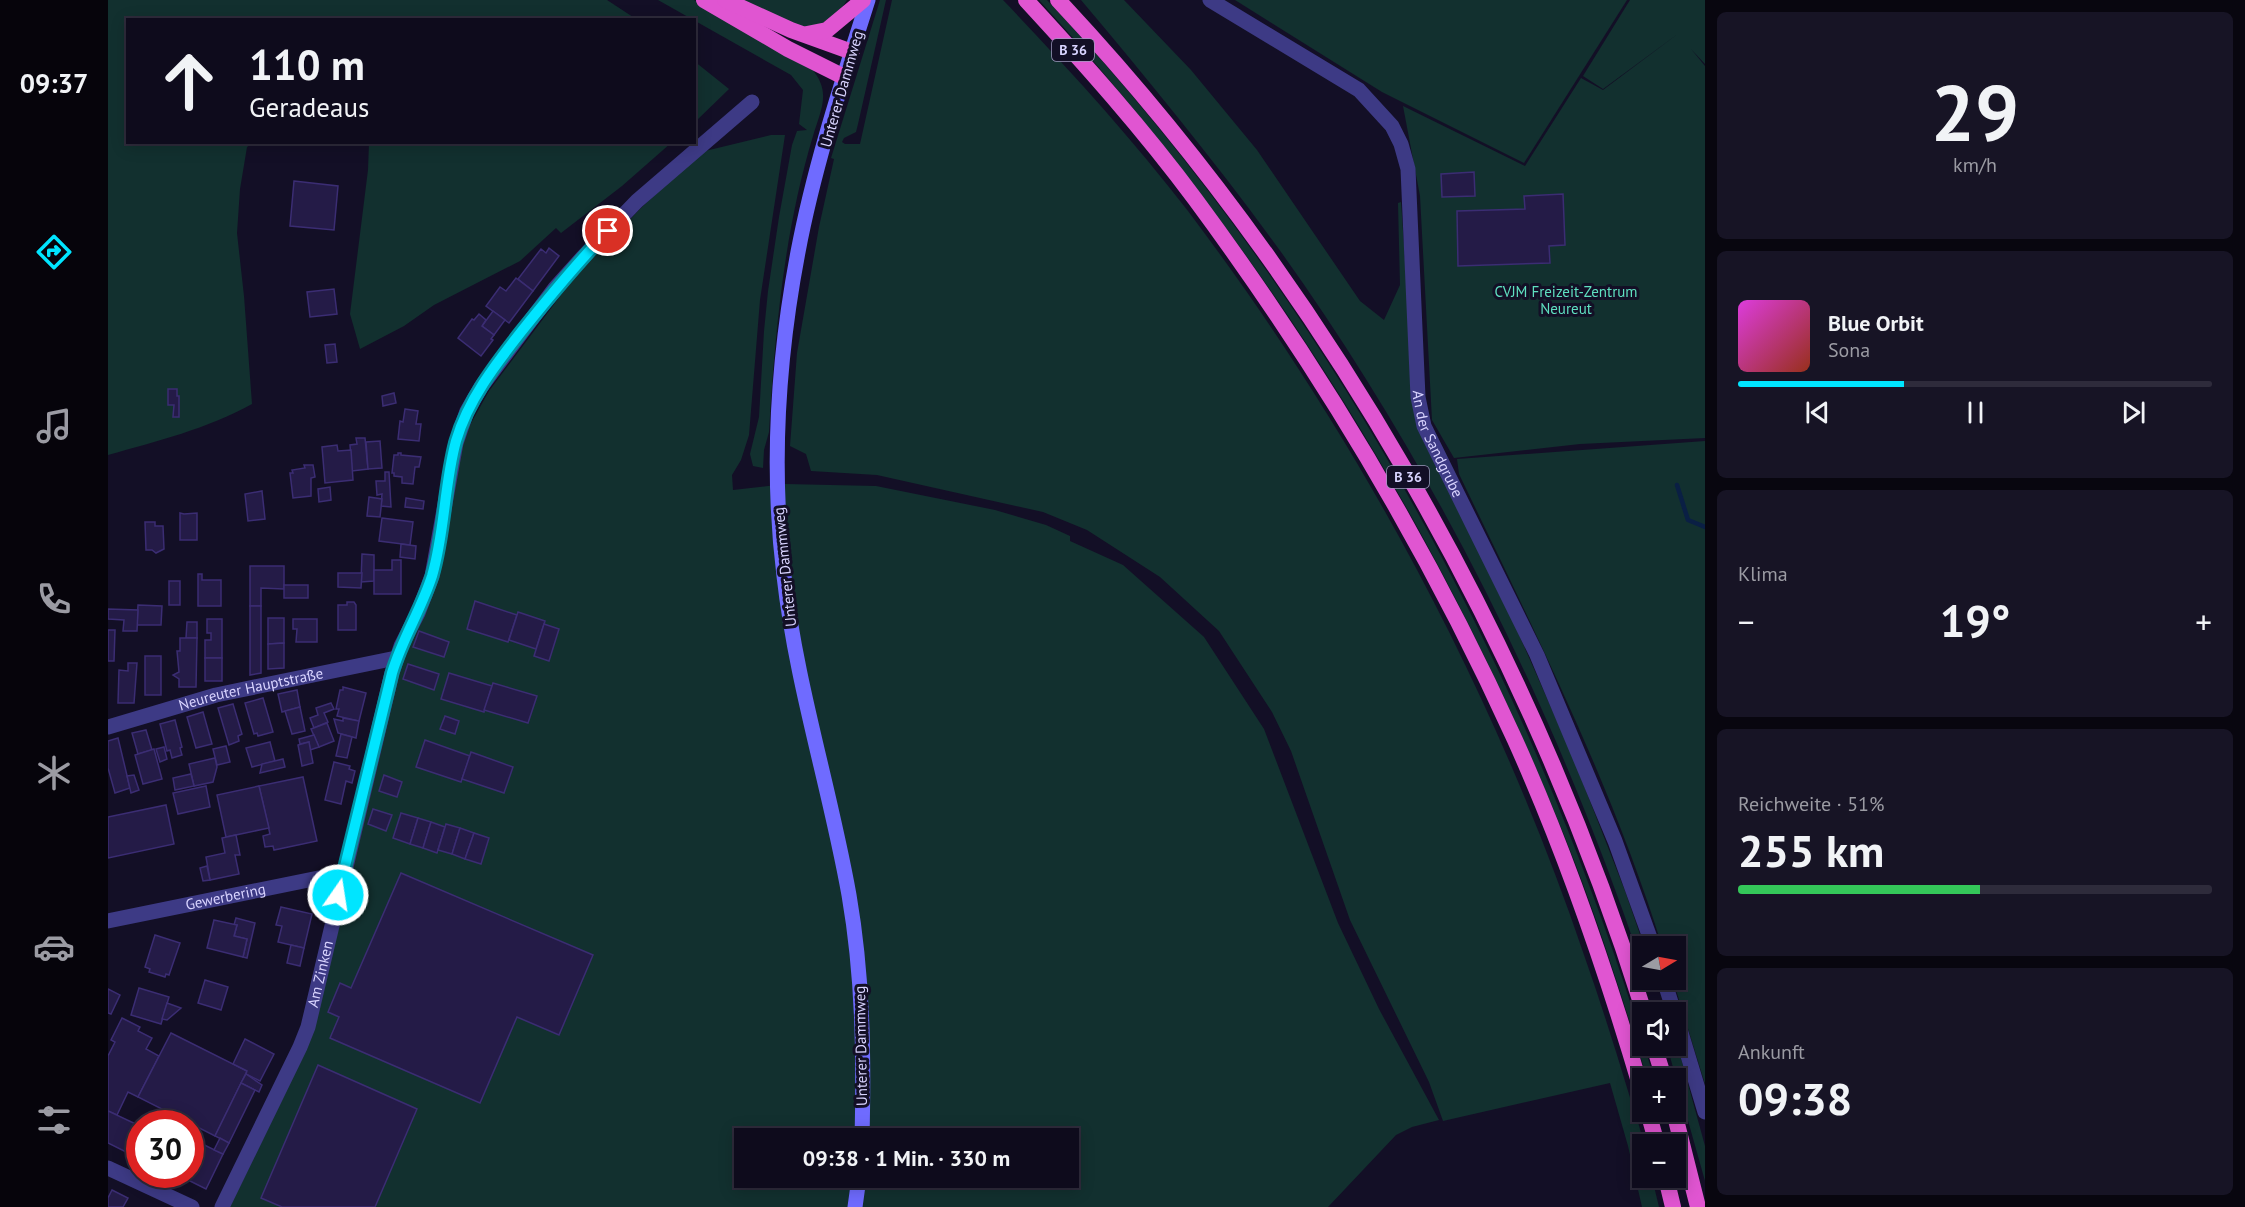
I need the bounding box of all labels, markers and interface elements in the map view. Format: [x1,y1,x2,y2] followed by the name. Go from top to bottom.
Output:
[816,28,867,149] street label: Unterer Dammweg
[249,37,365,92] text: 110 m
[1052,39,1094,61] road number: B 36
[150,42,228,120] icon: ahead
[1931,62,2019,163] text: 29
[20,66,88,100] text: 09:37
[249,90,369,124] text: Geradeaus
[1953,152,1997,178] text: km/h
[582,205,633,256] pin
[591,214,624,247] icon: arrive
[33,231,75,273] icon: directions
[1494,282,1638,318] park label: CVJM Freizeit-Zentrum Neureut
[1828,309,1924,337] text: Blue Orbit
[1828,337,1870,363] text: Sona
[1409,390,1468,500] street label: An der Sandgrube
[1801,396,1834,429] icon: previous
[1959,396,1992,429] icon: pause
[2117,396,2150,429] icon: next
[33,405,75,447] icon: music
[1387,466,1429,488] road number: B 36
[769,506,800,628] street label: Unterer Dammweg
[1738,561,1788,587] text: Klima
[33,578,75,620] icon: phone
[1940,591,2010,649] text: 19°
[1738,600,1755,643] text: −
[2195,600,2212,643] text: +
[176,663,325,715] street label: Neureuter Hauptstraße
[33,752,75,794] icon: climate
[1738,791,1884,817] text: Reichweite · 51%
[1738,821,1884,879] text: 255 km
[306,863,370,927] position arrow
[184,879,267,914] street label: Gewerbering
[33,926,75,968] icon: car
[1632,936,1686,990] north arrow
[1632,936,1686,1188] map controls
[303,939,337,1009] street label: Am Zinken
[850,986,871,1106] street label: Unterer Dammweg
[1632,1002,1686,1056] button: sound
[1738,1039,1805,1065] text: Ankunft
[1632,1068,1686,1122] button: +
[1738,1069,1852,1127] text: 09:38
[33,1099,75,1141] icon: filters
[126,1110,204,1188] speed limit sign: 30
[1632,1134,1686,1188] button: −
[803,1144,1010,1172] text: 09:38 · 1 Min. · 330 m

